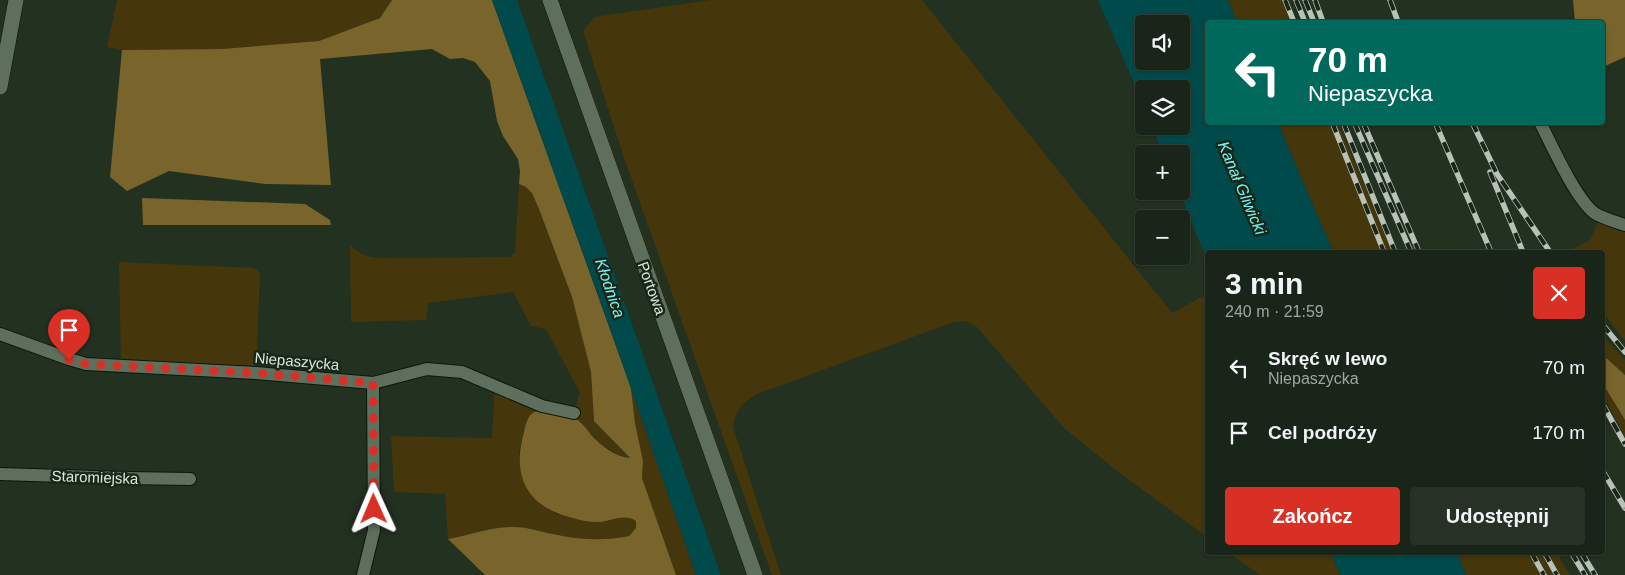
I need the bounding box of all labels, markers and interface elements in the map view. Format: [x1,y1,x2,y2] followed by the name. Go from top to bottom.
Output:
[1135,15,1190,265] map controls
[1135,15,1190,70] button: sound
[1225,40,1290,105] icon: left
[1308,40,1388,79] text: 70 m
[1135,80,1190,135] button: layers
[1308,81,1433,106] text: Niepaszycka
[1215,139,1269,238] water label: Kanał Gliwicki
[1135,145,1190,200] button: +
[1135,210,1190,265] button: −
[592,256,628,320] water label: Kłodnica
[635,259,670,317] street label: Portowa
[1225,267,1303,300] text: 3 min
[1533,267,1585,319] button: close
[1225,303,1324,320] text: 240 m · 21:59
[48,309,90,360] pin
[55,316,83,344] icon: arrive
[1268,348,1387,369] text: Skręć w lewo
[254,349,341,373] street label: Niepaszycka
[1225,354,1253,382] icon: left
[1543,357,1585,378] text: 70 m
[1268,370,1359,387] text: Niepaszycka
[1225,419,1253,447] icon: arrive
[1268,422,1377,443] text: Cel podróży
[1532,422,1585,443] text: 170 m
[51,467,139,487] street label: Staromiejska
[347,482,399,534] position arrow
[1225,487,1400,545] button: Zakończ
[1410,487,1585,545] button: Udostępnij

